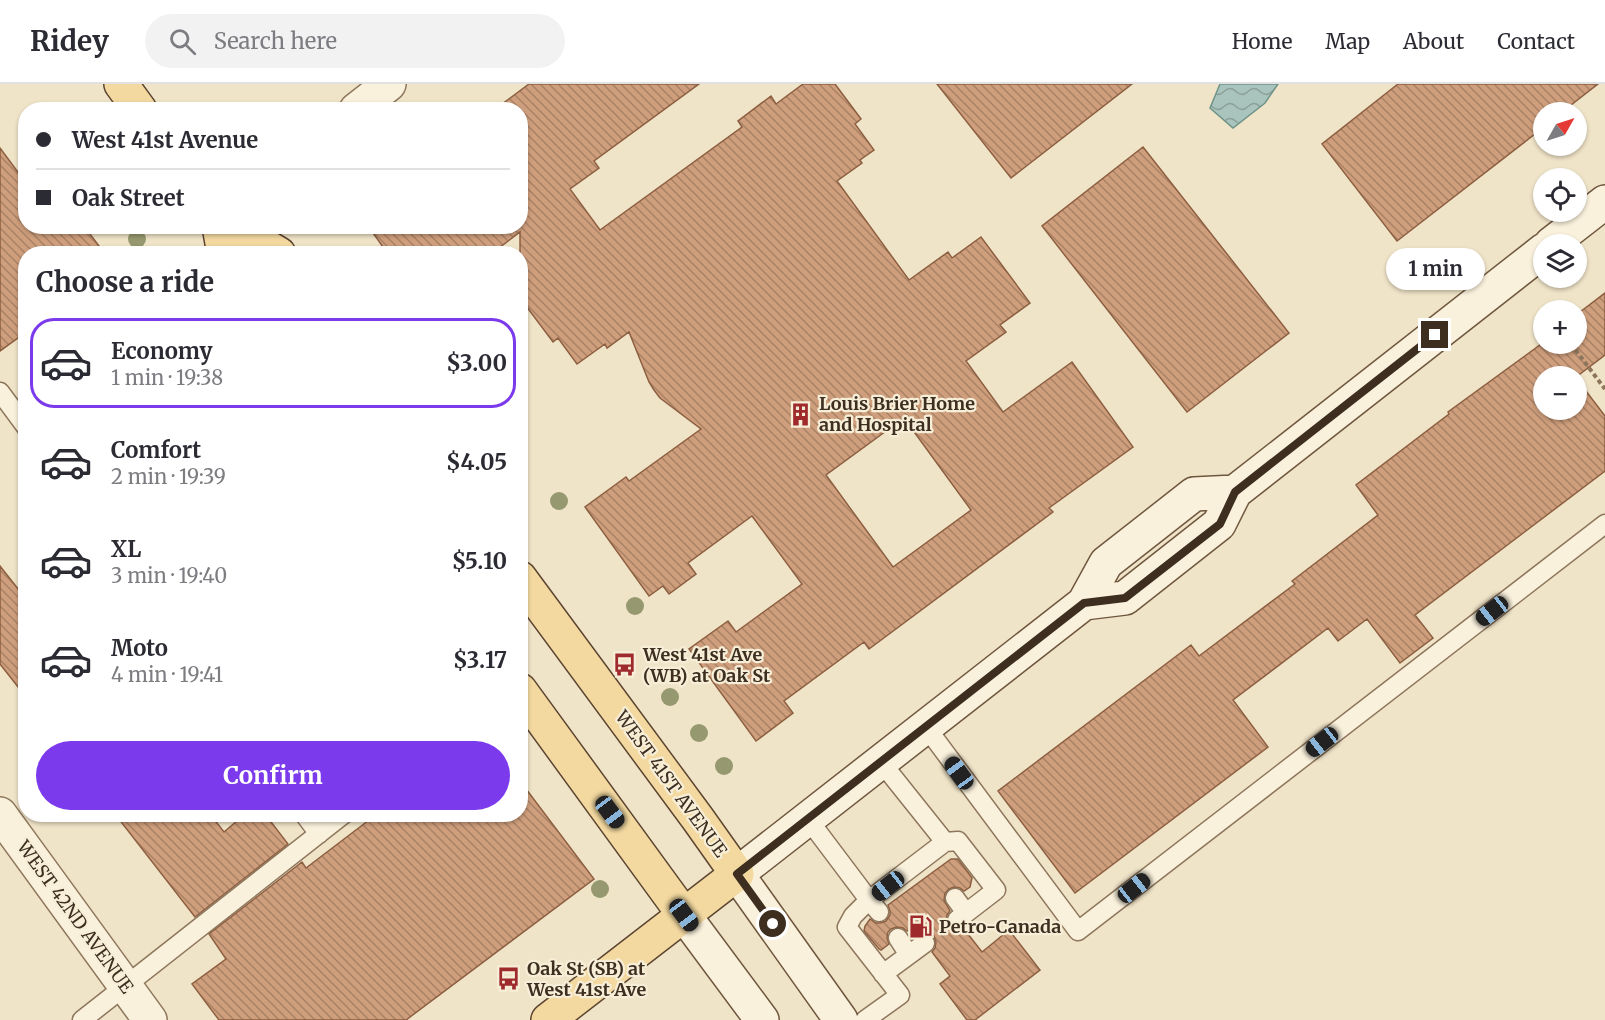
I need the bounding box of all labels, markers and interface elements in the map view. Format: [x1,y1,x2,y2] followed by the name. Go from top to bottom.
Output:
[145,14,565,68] search box
[30,23,109,59] text: Ridey
[166,25,199,58] icon: search
[214,27,337,55] text: Search here
[1232,28,1292,55] text: Home
[1325,28,1370,55] text: Map
[1403,28,1464,55] text: About
[1497,28,1575,55] text: Contact
[1533,102,1587,156] north arrow
[1533,102,1587,420] map controls
[72,126,258,154] text: West 41st Avenue
[1533,168,1587,222] button: locate
[72,184,185,212] text: Oak Street
[1533,234,1587,288] button: layers
[1386,248,1484,290] callout: 1 min
[1408,256,1463,281] text: 1 min
[36,265,214,299] text: Choose a ride
[1533,300,1587,354] button: +
[1421,321,1448,348] route end
[39,336,93,390] icon: car
[111,337,212,365] text: Economy
[446,349,507,377] text: $3.00
[111,365,223,390] text: 1 min · 19:38
[1533,366,1587,420] button: −
[819,392,975,436] place label: Louis Brier Home and Hospital
[788,401,814,427] building icon: Louis Brier Home and Hospital
[39,435,93,489] icon: car
[111,436,201,464] text: Comfort
[446,448,507,476] text: $4.05
[111,464,226,489] text: 2 min · 19:39
[39,534,93,588] icon: car
[111,535,141,563] text: XL
[452,547,507,575] text: $5.10
[111,563,227,588] text: 3 min · 19:40
[1472,593,1512,629] car
[39,633,93,687] icon: car
[111,634,168,662] text: Moto
[642,643,771,687] place label: West 41st Ave (WB) at Oak St
[453,646,507,674] text: $3.17
[612,652,638,678] bus stop icon: West 41st Ave (WB) at Oak St
[111,662,223,687] text: 4 min · 19:41
[610,705,733,862] street label: WEST 41ST AVENUE
[1302,724,1342,760] car
[36,741,510,810] button: Confirm
[941,753,977,793] car
[592,792,628,832] car
[12,835,139,998] street label: WEST 42ND AVENUE
[868,868,908,904] car
[1114,870,1154,906] car
[666,895,702,935] car
[759,910,786,937] route start
[908,914,934,940] fuel station icon: Petro-Canada
[939,915,1061,938] place label: Petro-Canada
[526,957,646,1001] place label: Oak St (SB) at West 41st Ave
[496,966,522,992] bus stop icon: Oak St (SB) at West 41st Ave

